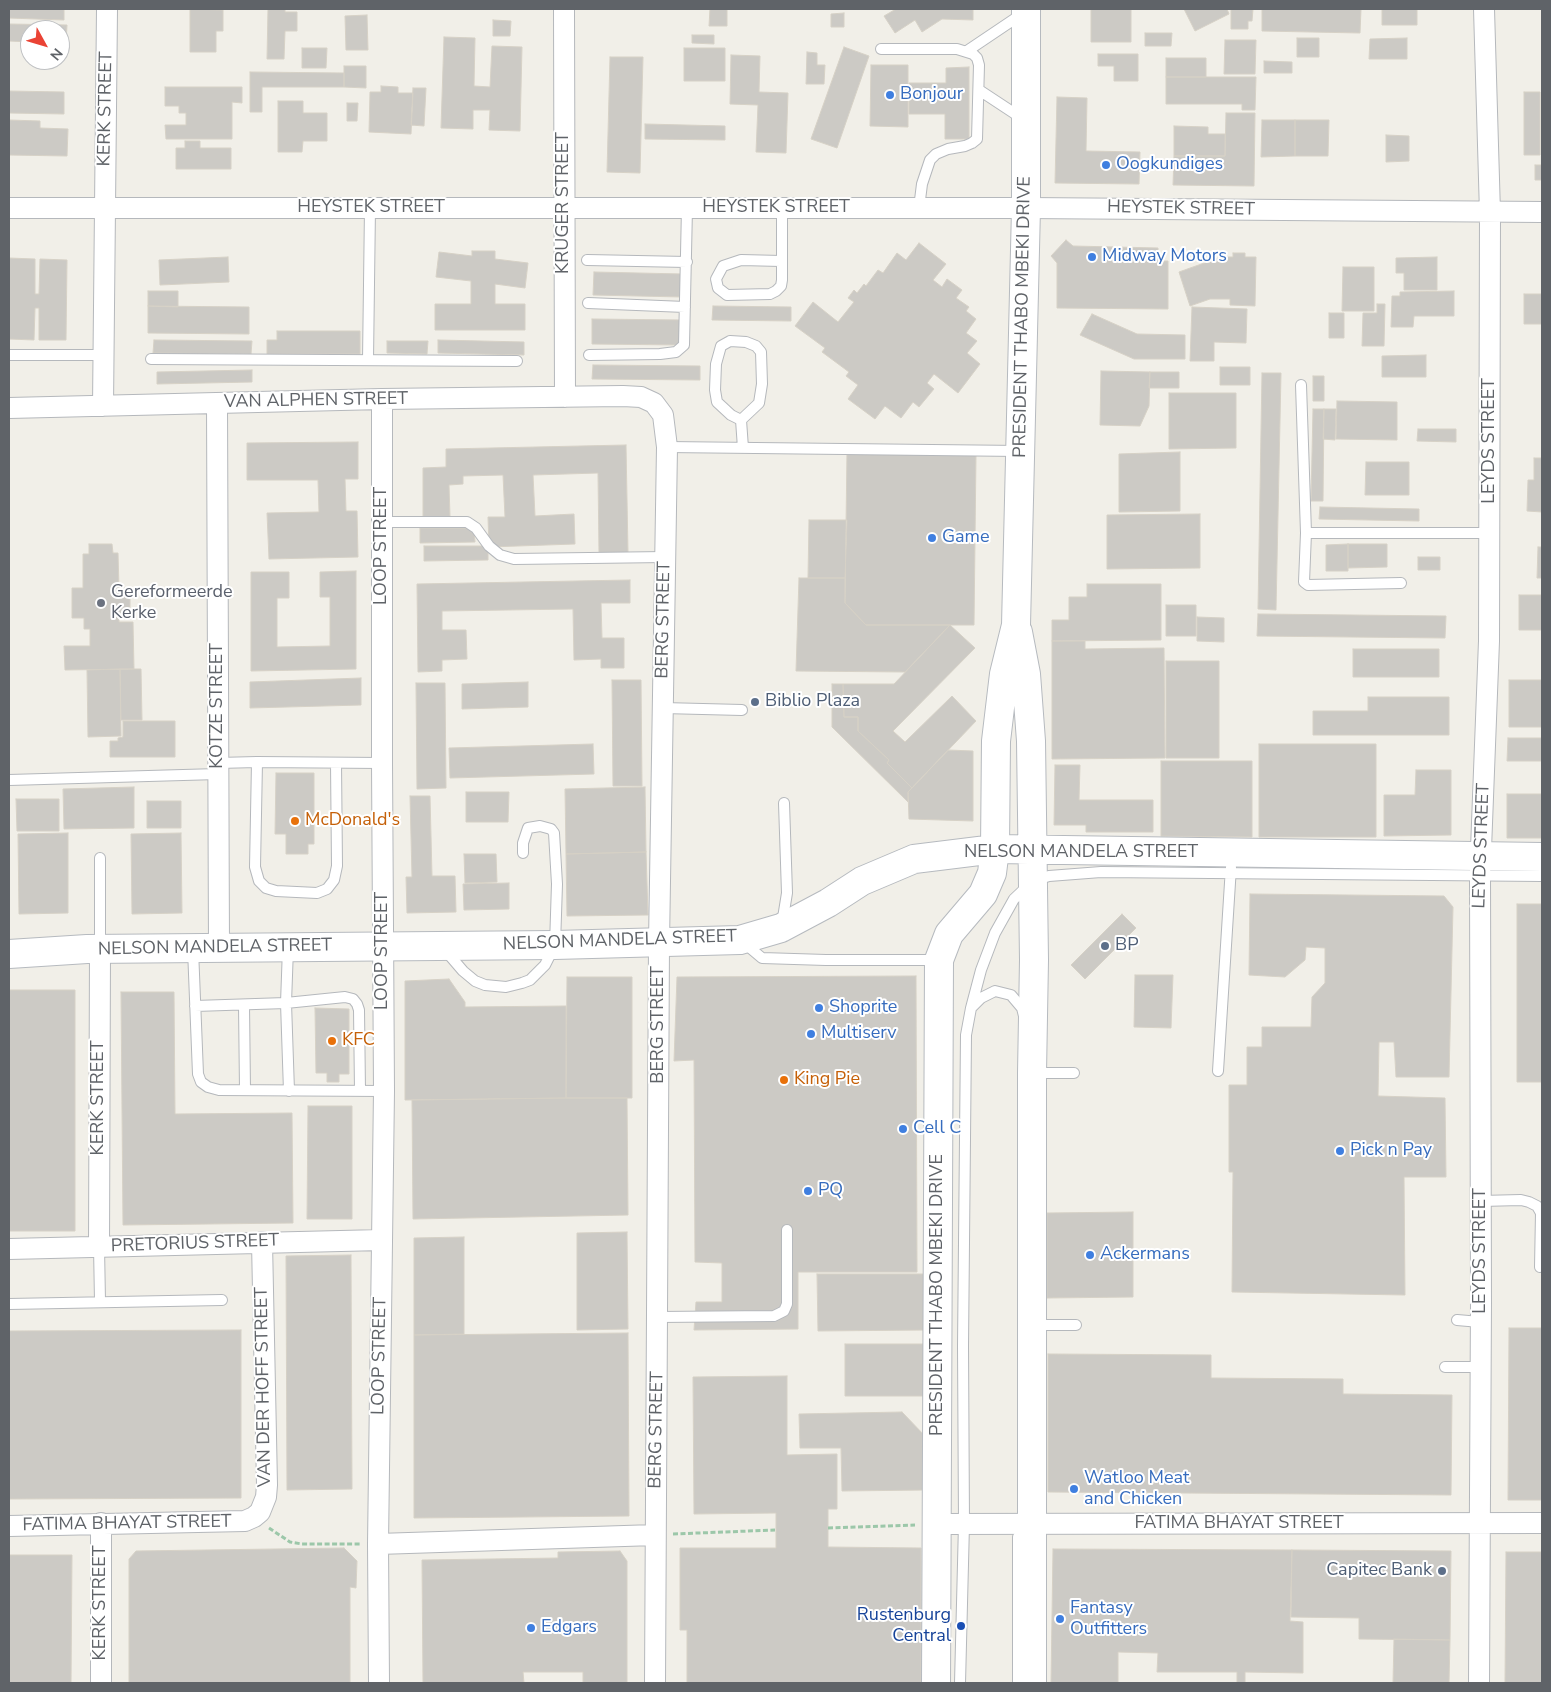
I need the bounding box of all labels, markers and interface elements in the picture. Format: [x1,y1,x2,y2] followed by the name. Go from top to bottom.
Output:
[20,20,70,70] north arrow
[46,44,67,64] text: N
[94,51,118,167] street label: KERK STREET
[900,84,963,106] place label: Bonjour
[884,89,896,101] marker: Bonjour
[553,132,575,274] street label: KRUGER STREET
[1116,154,1223,176] place label: Oogkundiges
[1100,159,1112,171] marker: Oogkundiges
[1010,176,1036,458] street label: PRESIDENT THABO MBEKI DRIVE
[297,197,445,219] street label: HEYSTEK STREET
[702,197,850,219] street label: HEYSTEK STREET
[1107,197,1255,221] street label: HEYSTEK STREET
[1102,246,1227,268] place label: Midway Motors
[1086,251,1098,263] marker: Midway Motors
[1479,378,1501,504] street label: LEYDS STREET
[224,389,408,413] street label: VAN ALPHEN STREET
[371,487,393,605] street label: LOOP STREET
[942,527,990,549] place label: Game
[926,532,938,544] marker: Game
[652,561,676,679] street label: BERG STREET
[111,582,233,624] place label: Gereformeerde Kerke
[95,597,107,609] marker: Gereformeerde Kerke
[207,643,229,769] street label: KOTZE STREET
[765,691,860,713] place label: Biblio Plaza
[749,696,761,708] marker: Biblio Plaza
[1469,783,1495,909] street label: LEYDS STREET
[305,810,400,832] place label: McDonald's
[289,815,301,827] marker: McDonald's
[964,842,1198,864] street label: NELSON MANDELA STREET
[372,892,394,1010] street label: LOOP STREET
[503,926,737,956] street label: NELSON MANDELA STREET
[98,935,332,961] street label: NELSON MANDELA STREET
[1115,935,1139,957] place label: BP
[1099,940,1111,952] marker: BP
[648,966,670,1084] street label: BERG STREET
[829,997,897,1019] place label: Shoprite
[813,1002,825,1014] marker: Shoprite
[821,1023,897,1045] place label: Multiserv
[805,1028,817,1040] marker: Multiserv
[342,1030,375,1052] place label: KFC
[326,1035,338,1047] marker: KFC
[88,1041,110,1155] street label: KERK STREET
[794,1069,860,1091] place label: King Pie
[778,1074,790,1086] marker: King Pie
[913,1118,961,1140] place label: Cell C
[897,1123,909,1135] marker: Cell C
[1350,1140,1432,1162] place label: Pick n Pay
[1334,1145,1346,1157] marker: Pick n Pay
[927,1154,949,1436] street label: PRESIDENT THABO MBEKI DRIVE
[818,1180,843,1202] place label: PQ
[802,1185,814,1197] marker: PQ
[1470,1188,1492,1314] street label: LEYDS STREET
[111,1230,279,1258] street label: PRETORIUS STREET
[1100,1244,1190,1266] place label: Ackermans
[1084,1249,1096,1261] marker: Ackermans
[251,1287,277,1487] street label: VAN DER HOFF STREET
[368,1297,392,1415] street label: LOOP STREET
[645,1371,669,1489] street label: BERG STREET
[1084,1468,1189,1510] place label: Watloo Meat and Chicken
[1068,1483,1080,1495] marker: Watloo Meat and Chicken
[22,1511,232,1537] street label: FATIMA BHAYAT STREET
[1134,1513,1344,1535] street label: FATIMA BHAYAT STREET
[90,1546,112,1660] street label: KERK STREET
[1326,1560,1432,1582] place label: Capitec Bank
[1436,1565,1448,1577] marker: Capitec Bank
[1070,1598,1147,1640] place label: Fantasy Outfitters
[857,1605,951,1648] place label: Rustenburg Central
[1054,1613,1066,1625] marker: Fantasy Outfitters
[541,1617,597,1639] place label: Edgars
[955,1620,967,1632] marker: Rustenburg Central
[525,1622,537,1634] marker: Edgars

